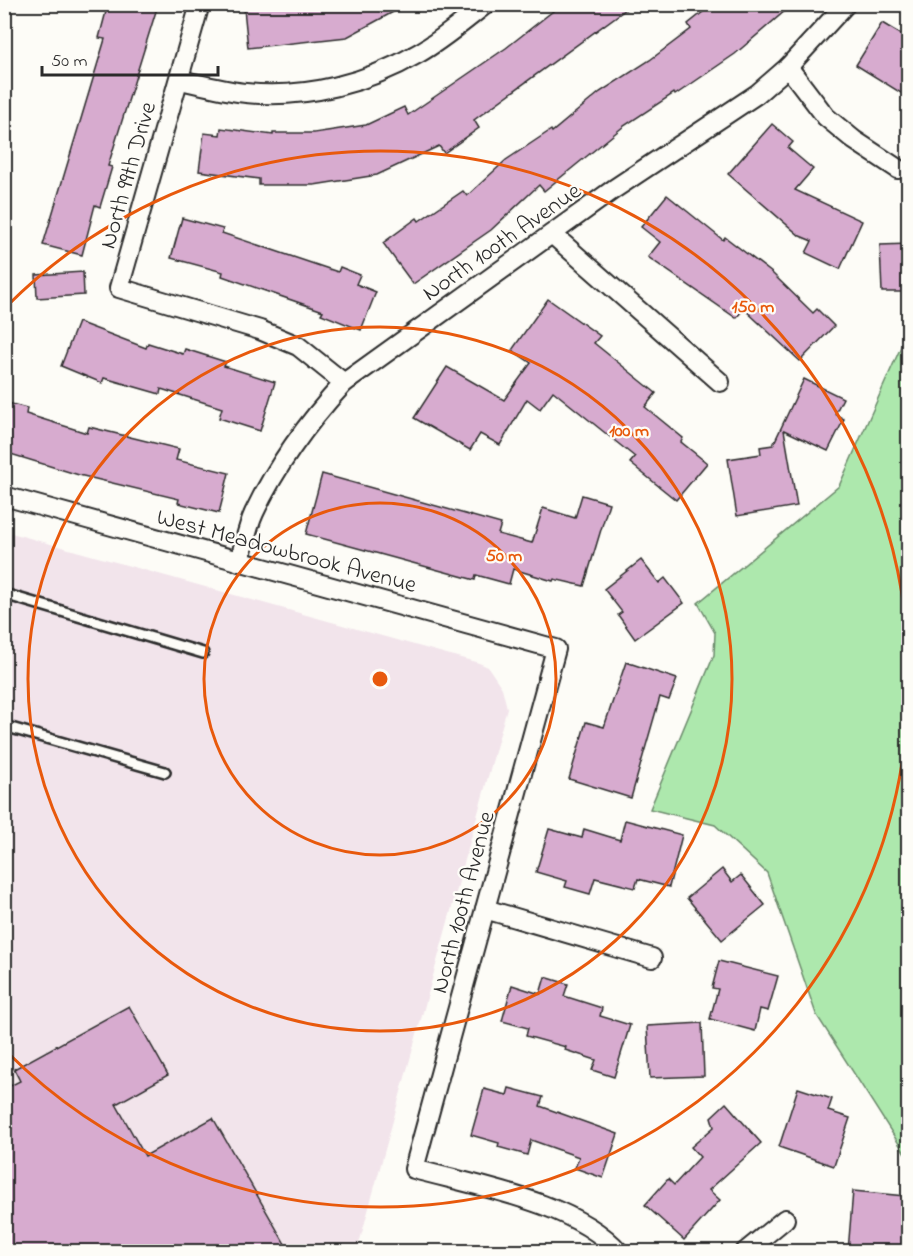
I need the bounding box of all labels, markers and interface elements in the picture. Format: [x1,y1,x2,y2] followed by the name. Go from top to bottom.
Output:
[42,39,218,77] scale bar
[51,49,88,75] text: 50 m
[92,98,167,253] street label: North 99th Drive
[416,175,589,311] street label: North 100th Avenue
[732,295,774,321] text: 150 m
[609,419,649,445] text: 100 m
[152,501,420,604] street label: West Meadowbrook Avenue
[486,544,522,570] text: 50 m
[370,669,390,689] centre of rings
[423,807,506,998] street label: North 100th Avenue

